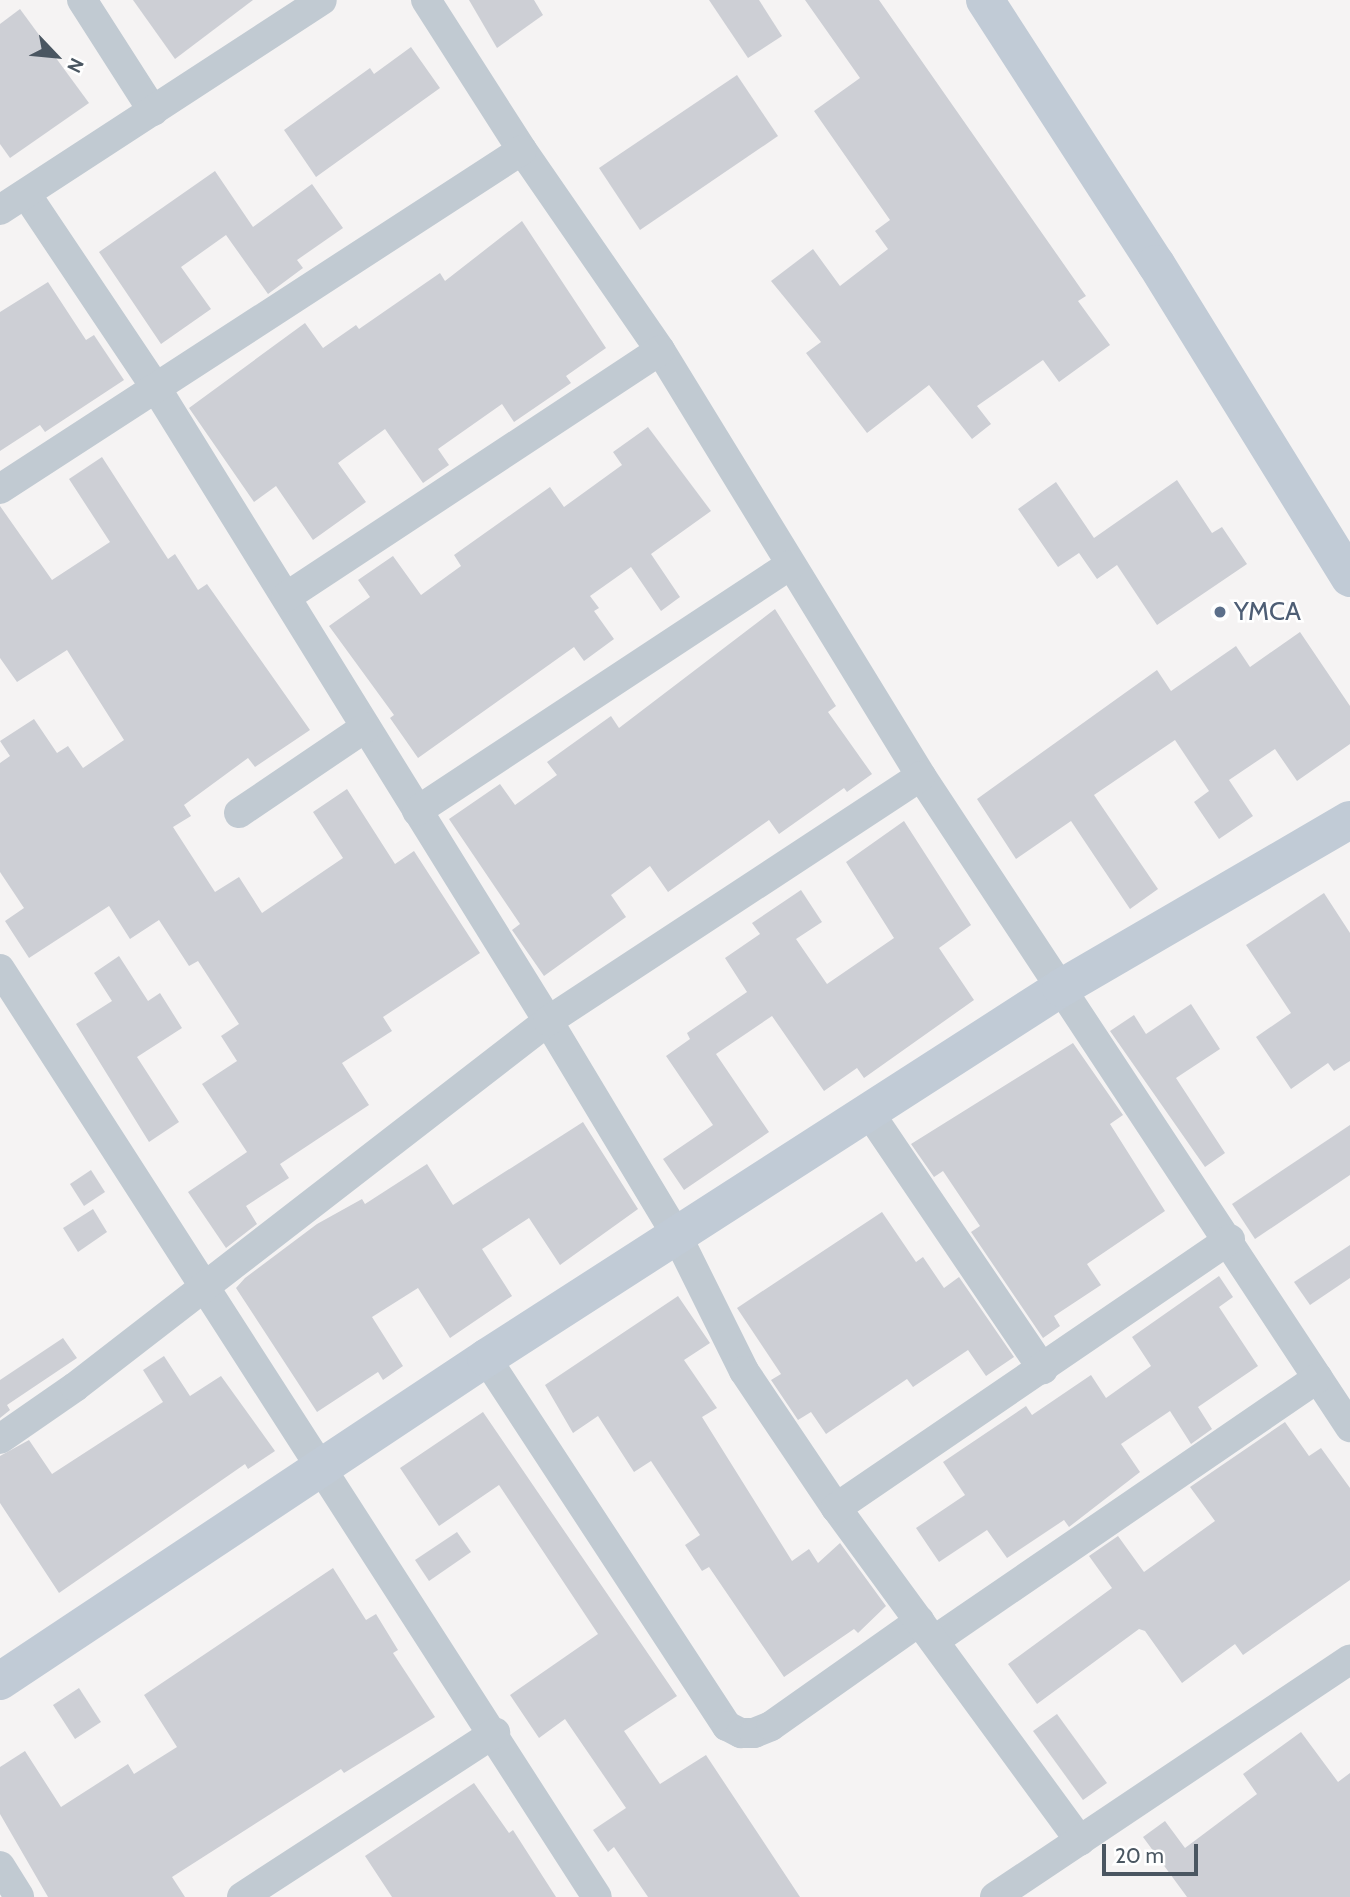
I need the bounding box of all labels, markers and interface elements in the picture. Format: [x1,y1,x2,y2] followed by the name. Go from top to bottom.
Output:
[21,21,91,91] north arrow
[62,54,89,77] text: N
[1234,596,1301,628] place label: YMCA
[1212,604,1228,620] marker: YMCA
[1105,1830,1201,1874] scale bar
[1115,1843,1164,1868] text: 20 m

